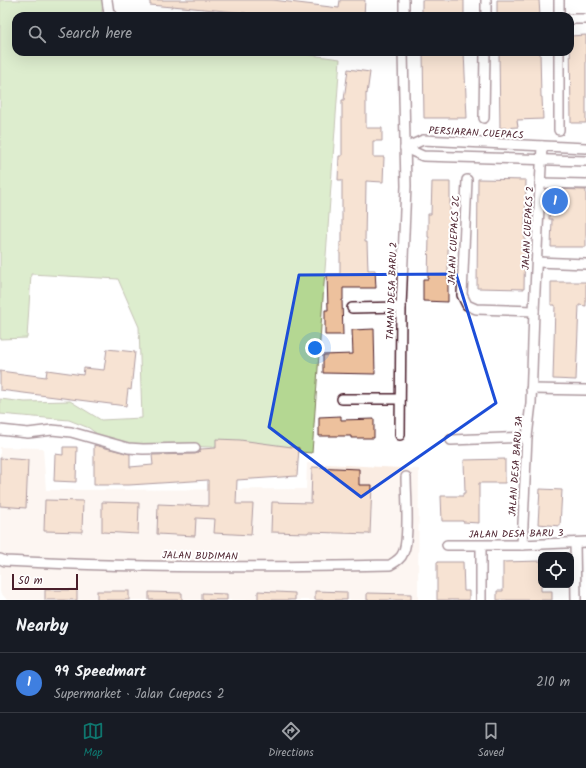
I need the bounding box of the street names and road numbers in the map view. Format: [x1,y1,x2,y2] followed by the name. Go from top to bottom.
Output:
[428,123,524,144] street label: PERSIARAN CUEPACS
[518,186,538,270] street label: JALAN CUEPACS 2
[444,195,464,285] street label: JALAN CUEPACS 2C
[382,242,402,340] street label: TAMAN DESA BARU 2
[504,415,527,517] street label: JALAN DESA BARU 3A
[468,525,564,543] street label: JALAN DESA BARU 3
[162,547,238,565] street label: JALAN BUDIMAN

